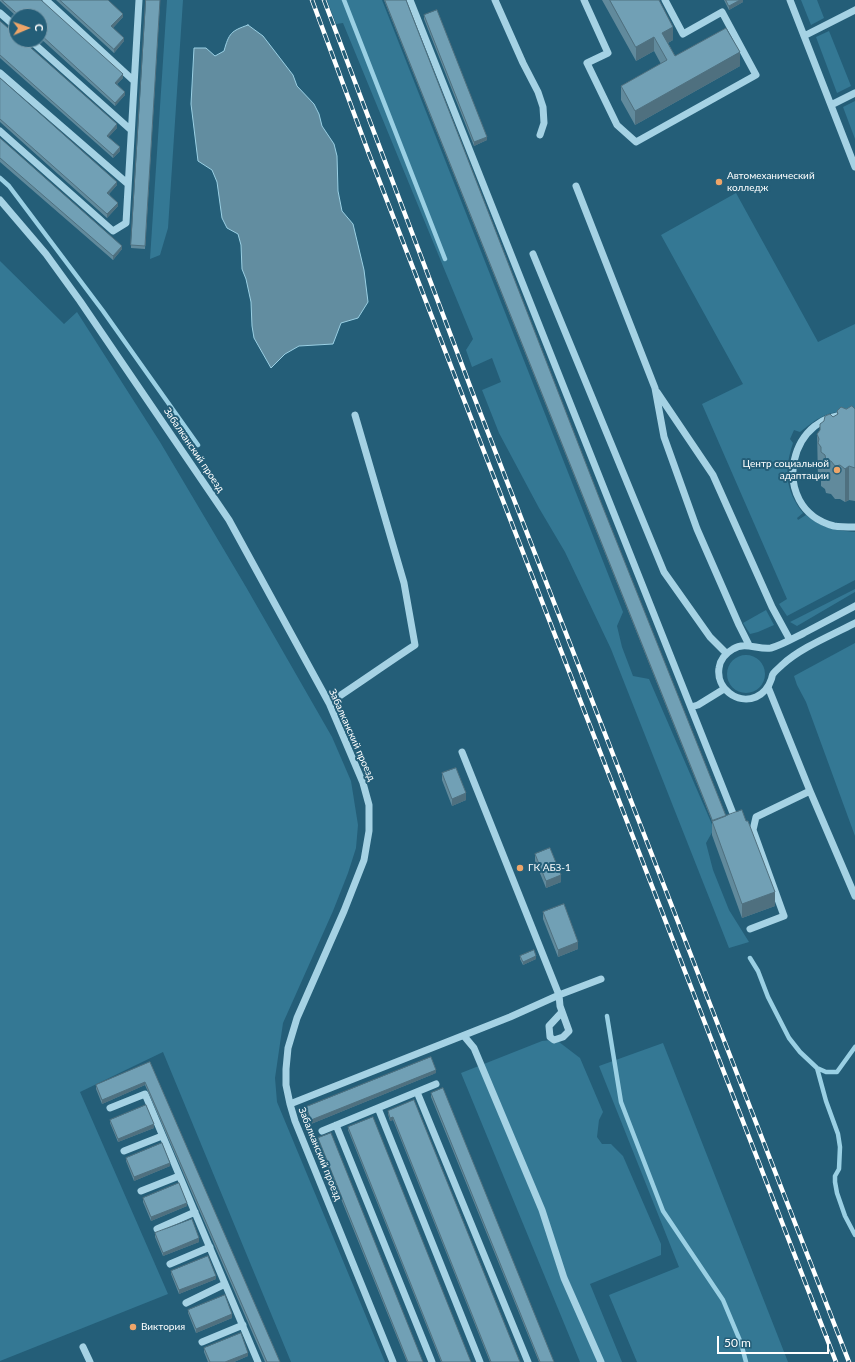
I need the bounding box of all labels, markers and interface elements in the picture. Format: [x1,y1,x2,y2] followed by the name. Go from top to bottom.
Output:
[8,8,48,48] north arrow
[33,24,46,31] text: С
[727,170,815,194] place label: Автомеханический колледж
[714,177,724,187] marker: Автомеханический колледж
[161,405,227,495] street label: Забалканский проезд
[743,458,829,482] place label: Центр социальной адаптации
[832,465,842,475] marker: Центр социальной адаптации
[326,687,378,783] street label: Забалканский проезд
[528,862,571,874] place label: ГК АБЗ-1
[515,863,525,873] marker: ГК АБЗ-1
[296,1105,344,1203] street label: Забалканский проезд
[141,1321,185,1333] place label: Виктория
[128,1322,138,1332] marker: Виктория
[719,1328,831,1354] scale bar
[724,1335,751,1350] text: 50 m

